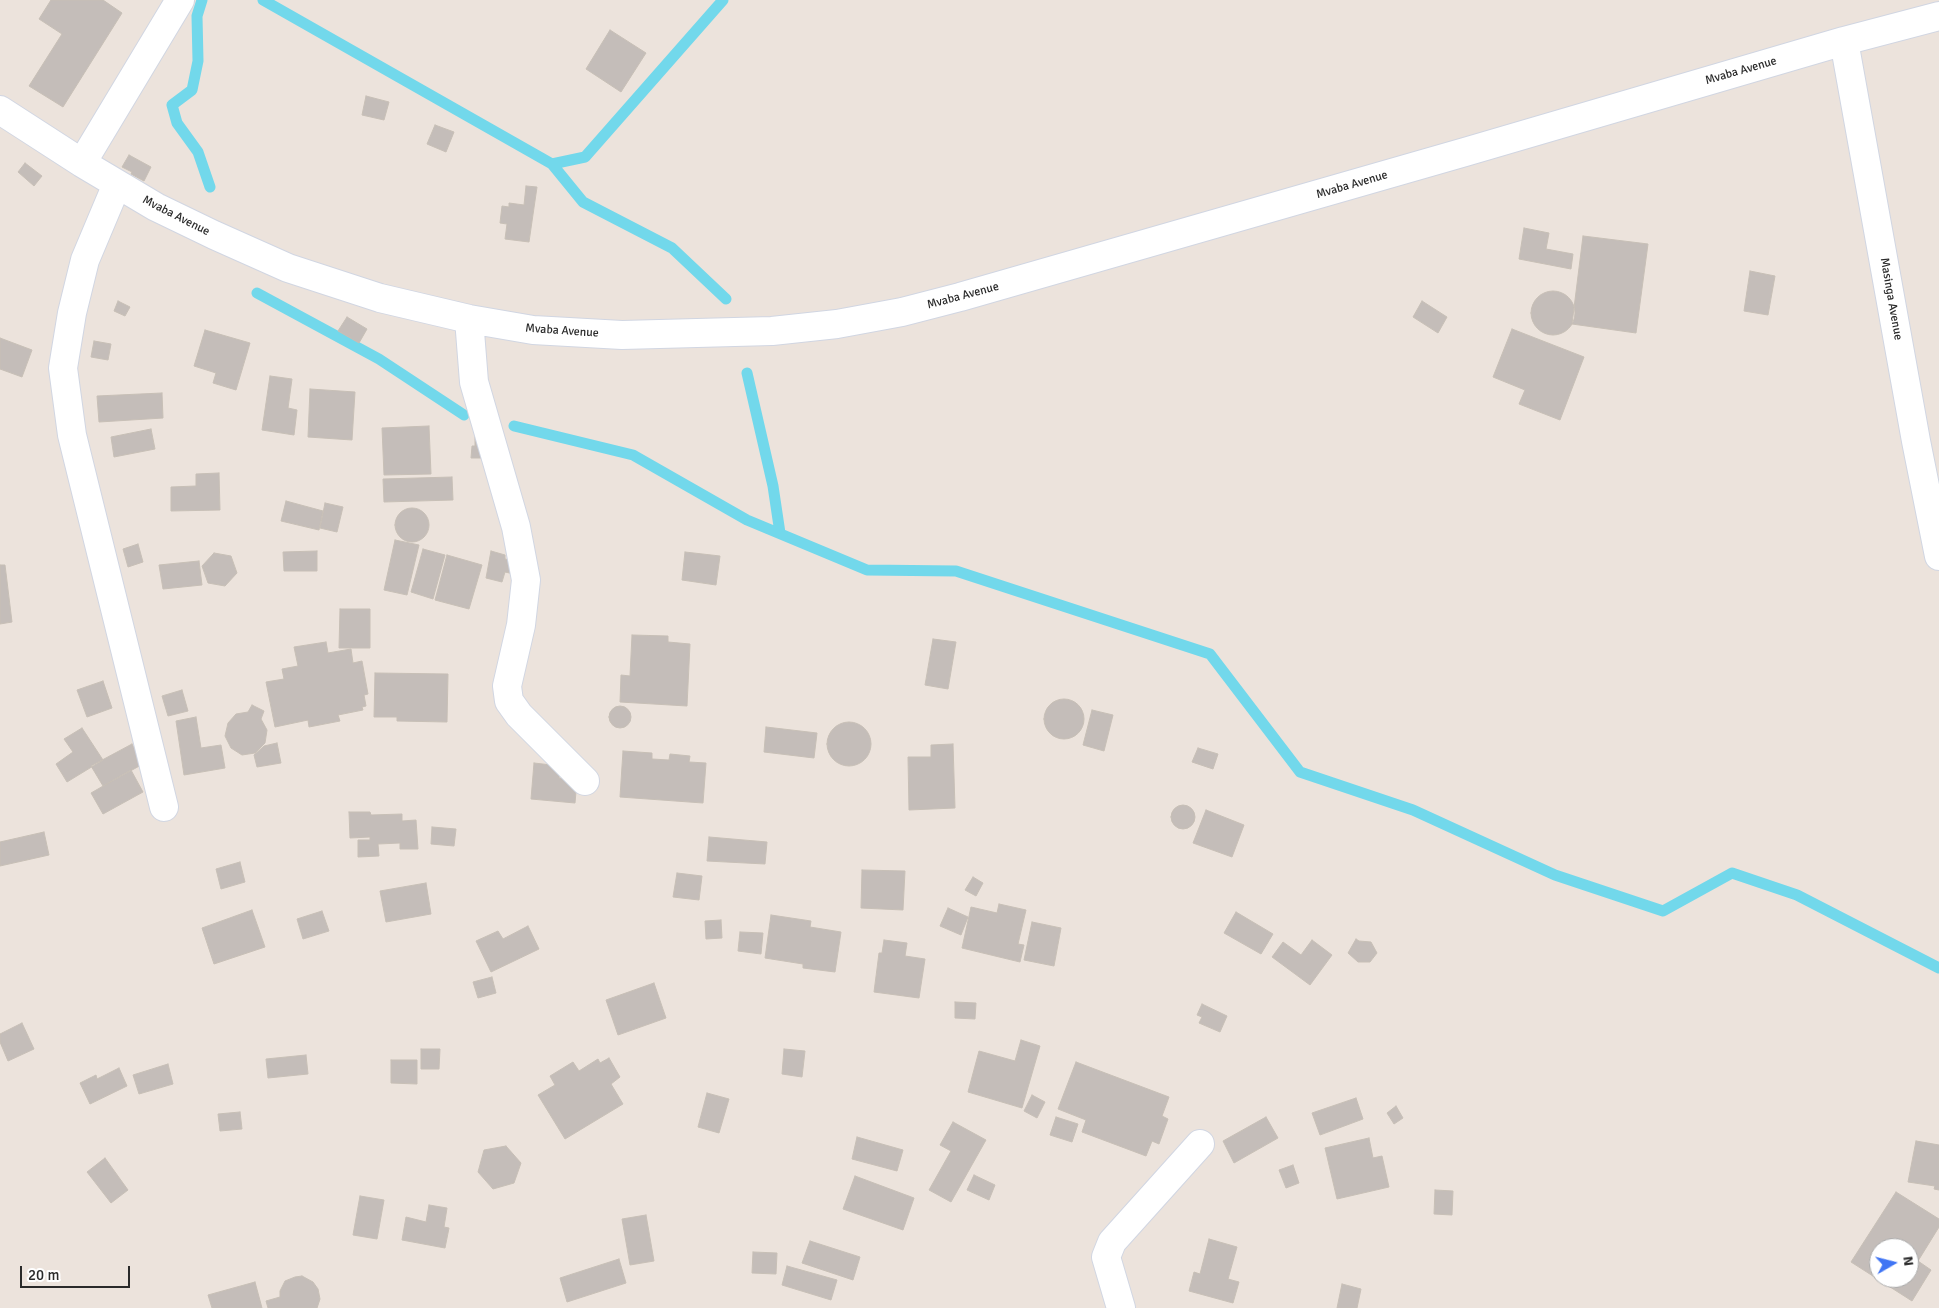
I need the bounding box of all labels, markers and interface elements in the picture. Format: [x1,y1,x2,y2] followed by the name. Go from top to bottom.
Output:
[1704,54,1778,88] street label: Mvaba Avenue
[1315,168,1389,202] street label: Mvaba Avenue
[140,193,212,239] street label: Mvaba Avenue
[1877,257,1905,341] street label: Masinga Avenue
[925,279,1001,313] street label: Mvaba Avenue
[525,321,599,341] street label: Mvaba Avenue
[1869,1238,1919,1288] north arrow
[1899,1255,1917,1267] text: N
[22,1256,132,1288] scale bar
[28,1266,59,1284] text: 20 m

